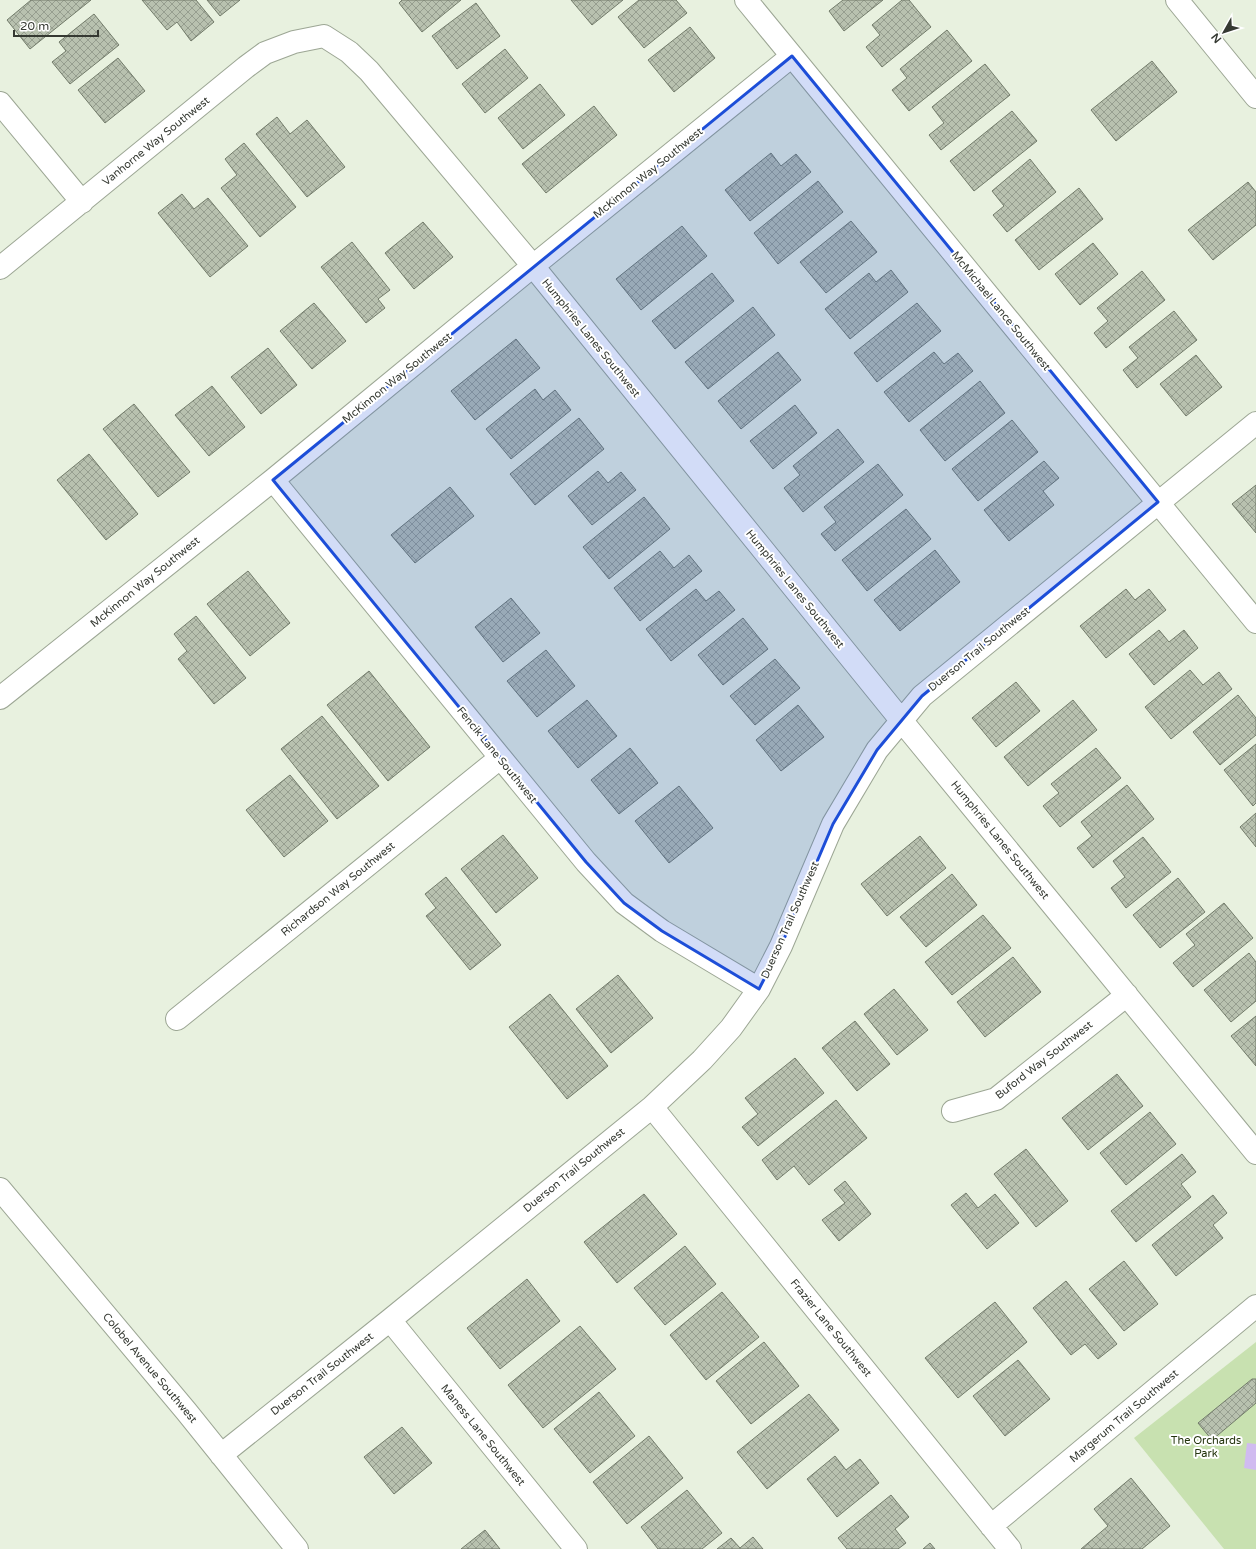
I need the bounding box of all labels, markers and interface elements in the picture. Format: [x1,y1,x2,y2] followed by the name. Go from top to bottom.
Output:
[14,12,98,38] scale bar
[1204,12,1244,52] north arrow
[20,19,49,33] text: 20 m
[1209,30,1224,46] text: N
[100,94,212,188] street label: Vanhorne Way Southwest
[591,125,705,221] street label: McKinnon Way Southwest
[949,249,1053,373] street label: McMichael Lance Southwest
[539,276,643,400] street label: Humphries Lanes Southwest
[340,330,454,426] street label: McKinnon Way Southwest
[743,527,847,651] street label: Humphries Lanes Southwest
[88,534,202,630] street label: McKinnon Way Southwest
[926,604,1032,694] street label: Duerson Trail Southwest
[454,704,540,806] street label: Fencik Lane Southwest
[948,778,1052,902] street label: Humphries Lanes Southwest
[278,839,398,939] street label: Richardson Way Southwest
[758,859,822,981] street label: Duerson Trail Southwest
[993,1018,1095,1102] street label: Buford Way Southwest
[521,1125,627,1215] street label: Duerson Trail Southwest
[788,1277,874,1379] street label: Frazier Lane Southwest
[100,1310,200,1426] street label: Colobel Avenue Southwest
[268,1330,376,1418] street label: Duerson Trail Southwest
[1067,1367,1181,1465] street label: Margerum Trail Southwest
[438,1382,528,1488] street label: Maness Lane Southwest
[1171,1434,1241,1460] park label: The Orchards Park

